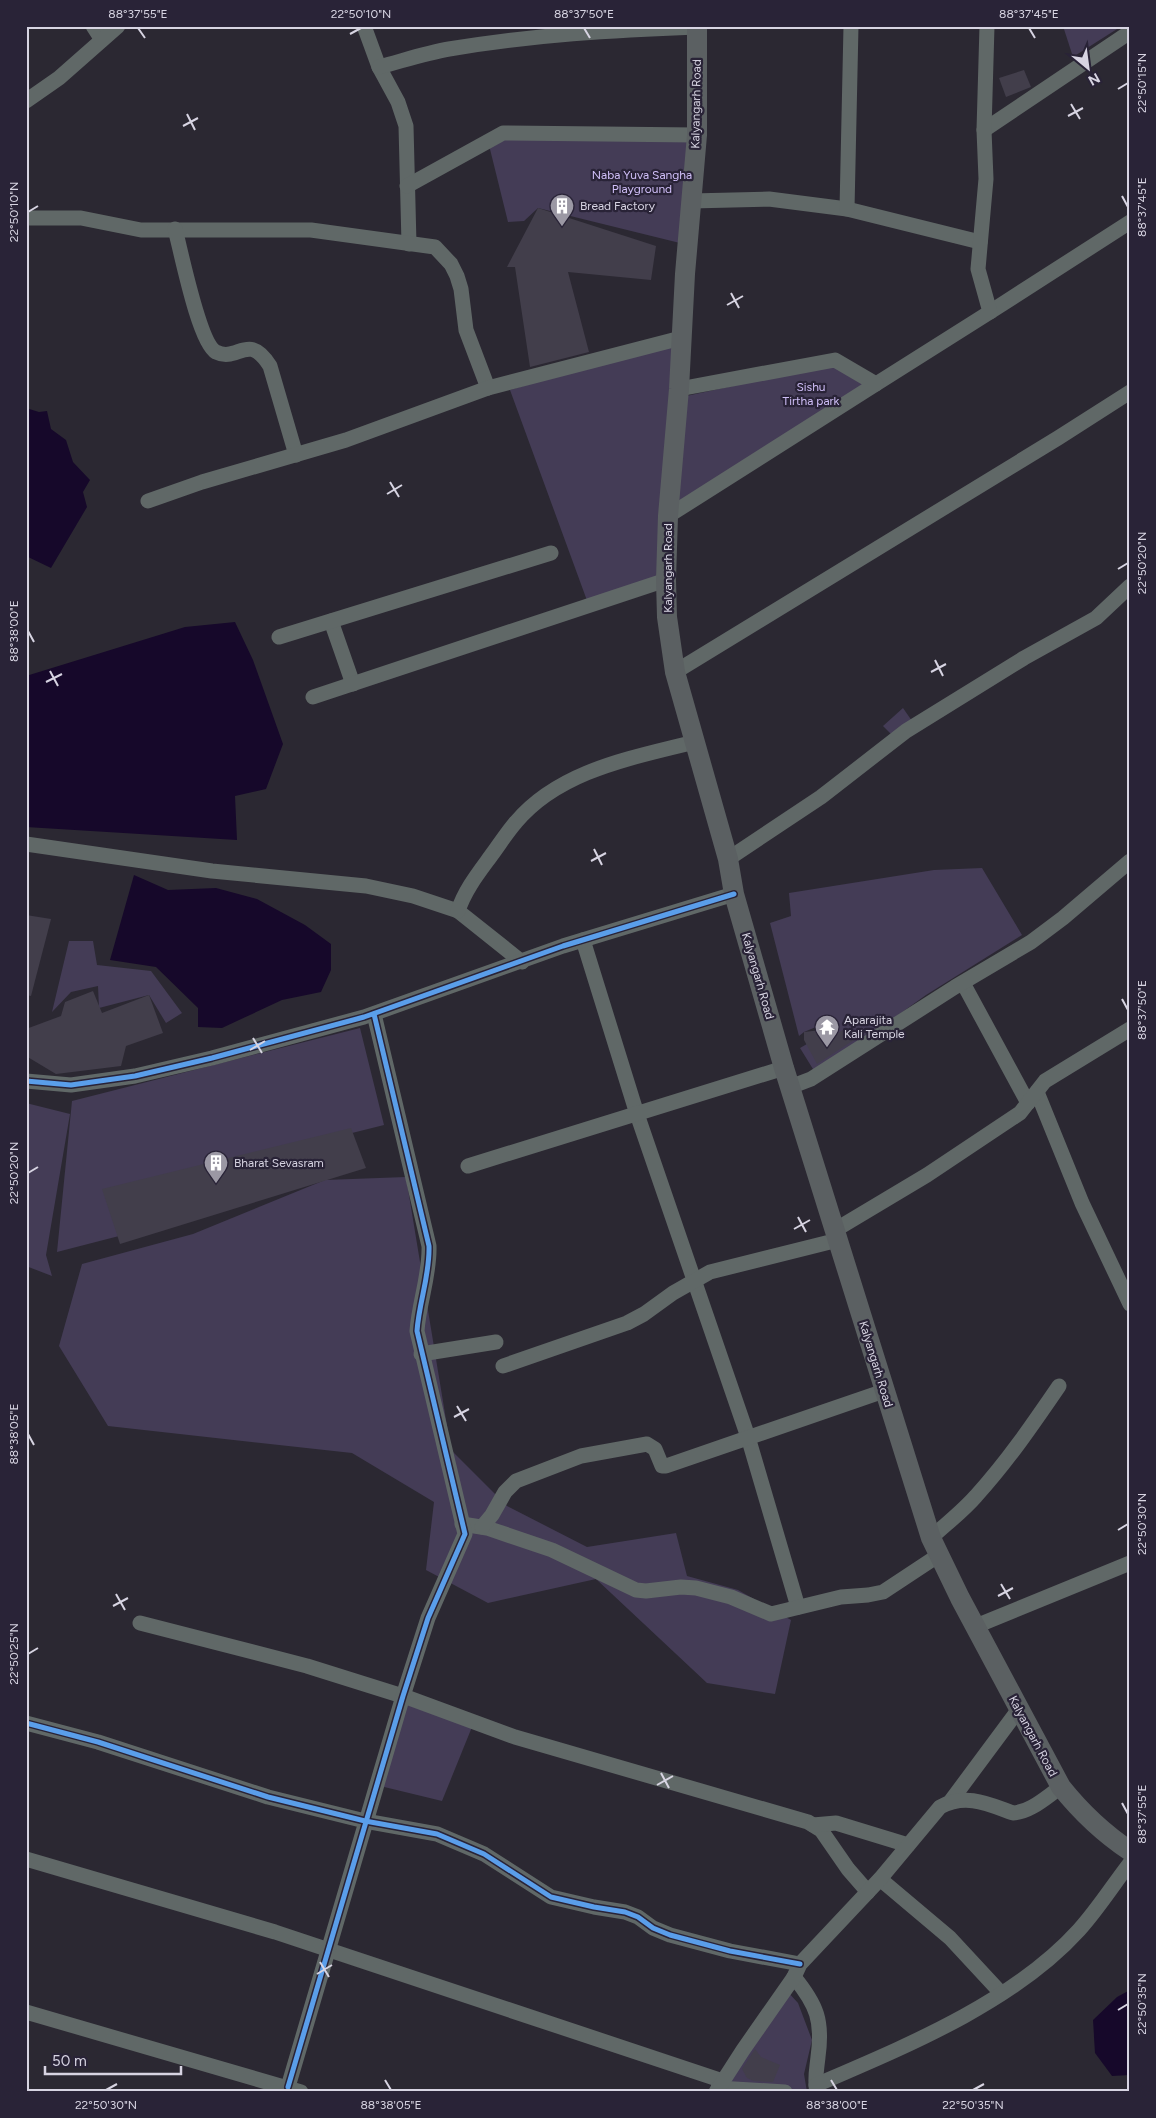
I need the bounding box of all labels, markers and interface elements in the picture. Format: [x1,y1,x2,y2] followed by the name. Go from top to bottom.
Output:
[108,7,168,21] text: 88°37'55"E
[331,7,391,21] text: 22°50'10"N
[554,7,614,21] text: 88°37'50"E
[999,7,1059,21] text: 88°37'45"E
[1064,42,1114,92] north arrow
[1135,53,1149,113] text: 22°50'15"N
[688,59,704,149] street label: Kalyangarh Road
[1085,69,1103,89] text: N
[592,168,692,196] park label: Naba Yuva Sangha Playground
[1135,177,1149,237] text: 88°37'45"E
[7,182,21,242] text: 22°50'10"N
[549,193,575,227] building icon: Bread Factory
[580,199,656,213] place label: Bread Factory
[783,380,840,408] park label: Sishu Tirtha park
[661,523,675,613] street label: Kalyangarh Road
[1135,532,1149,594] text: 22°50'20"N
[7,600,21,662] text: 88°38'00"E
[739,931,777,1021] street label: Kalyangarh Road
[1135,980,1149,1040] text: 88°37'50"E
[844,1013,905,1041] place label: Aparajita Kali Temple
[814,1014,840,1048] temple icon: Aparajita Kali Temple
[7,1142,21,1204] text: 22°50'20"N
[203,1150,229,1184] building icon: Bharat Sevasram
[234,1156,324,1170] place label: Bharat Sevasram
[856,1319,896,1409] street label: Kalyangarh Road
[7,1404,21,1465] text: 88°38'05"E
[1135,1493,1149,1555] text: 22°50'30"N
[7,1623,21,1685] text: 22°50'25"N
[1006,1693,1060,1779] street label: Kalyangarh Road
[1135,1784,1149,1844] text: 88°37'55"E
[1135,1973,1149,2035] text: 22°50'35"N
[45,2043,181,2075] scale bar
[52,2052,87,2070] text: 50 m
[75,2098,137,2112] text: 22°50'30"N
[361,2098,422,2112] text: 88°38'05"E
[806,2098,868,2112] text: 88°38'00"E
[942,2098,1004,2112] text: 22°50'35"N

